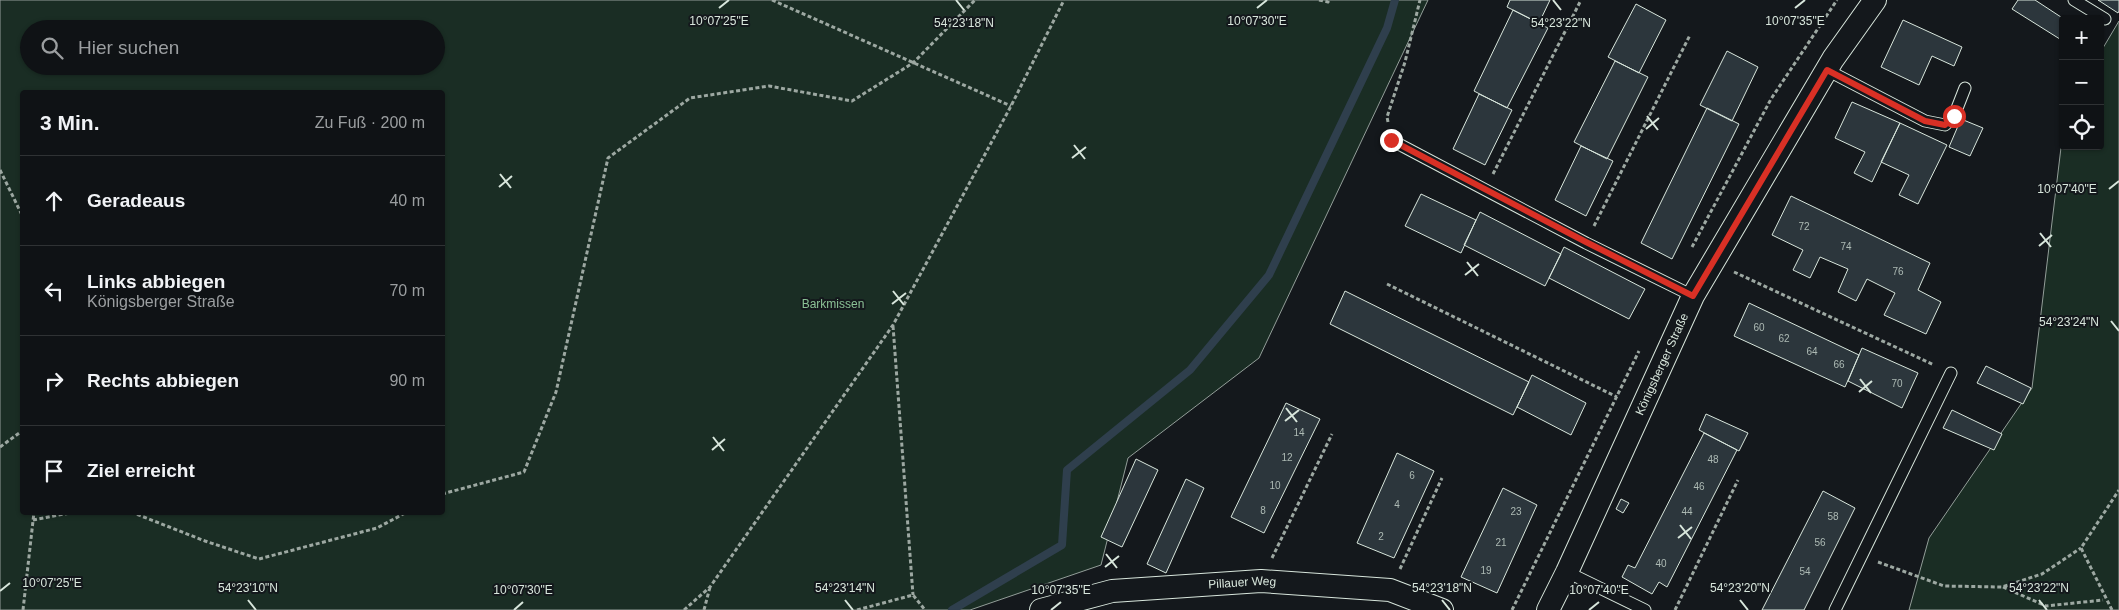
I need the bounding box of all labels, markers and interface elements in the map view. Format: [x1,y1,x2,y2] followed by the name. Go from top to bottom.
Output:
[689,14,749,28] text: 10°07'25"E
[1227,14,1287,28] text: 10°07'30"E
[1765,14,1825,28] text: 10°07'35"E
[2059,15,2104,150] map controls
[2059,15,2104,60] button: +
[934,16,994,30] text: 54°23'18"N
[1531,16,1591,30] text: 54°23'22"N
[20,20,445,75] search box
[38,34,66,62] icon: search
[78,37,179,58] text: Hier suchen
[2059,60,2104,105] button: −
[1943,105,1966,128] route start
[2059,105,2104,150] button: locate
[40,111,100,134] text: 3 Min.
[315,114,425,131] text: Zu Fuß · 200 m
[1380,129,1403,152] route end
[2037,182,2097,196] text: 10°07'40"E
[40,187,68,215] icon: ahead
[87,190,185,211] text: Geradeaus
[389,192,425,209] text: 40 m
[1798,221,1810,232] house number: 72
[1840,241,1852,252] house number: 74
[1892,266,1904,277] house number: 76
[87,271,225,292] text: Links abbiegen
[40,277,68,305] icon: left
[389,282,425,299] text: 70 m
[87,293,235,310] text: Königsberger Straße
[802,297,864,311] park label: Barkmissen
[1633,310,1691,417] street label: Königsberger Straße
[2039,315,2099,329] text: 54°23'24"N
[1753,322,1765,333] house number: 60
[1778,333,1790,344] house number: 62
[1806,346,1818,357] house number: 64
[1833,359,1845,370] house number: 66
[40,367,68,395] icon: right
[87,370,239,391] text: Rechts abbiegen
[389,372,425,389] text: 90 m
[1891,378,1903,389] house number: 70
[1293,427,1305,438] house number: 14
[1281,452,1293,463] house number: 12
[1707,454,1719,465] house number: 48
[40,457,68,485] icon: arrive
[87,460,195,481] text: Ziel erreicht
[1409,470,1415,481] house number: 6
[1269,480,1281,491] house number: 10
[1693,481,1705,492] house number: 46
[1394,499,1400,510] house number: 4
[1260,505,1266,516] house number: 8
[1510,506,1522,517] house number: 23
[1681,506,1693,517] house number: 44
[1827,511,1839,522] house number: 58
[1378,531,1384,542] house number: 2
[1495,537,1507,548] house number: 21
[1814,537,1826,548] house number: 56
[1655,558,1667,569] house number: 40
[1480,565,1492,576] house number: 19
[1799,566,1811,577] house number: 54
[1208,574,1277,592] street label: Pillauer Weg
[22,576,82,590] text: 10°07'25"E
[218,581,278,595] text: 54°23'10"N
[815,581,875,595] text: 54°23'14"N
[1412,581,1472,595] text: 54°23'18"N
[1710,581,1770,595] text: 54°23'20"N
[2009,581,2069,595] text: 54°23'22"N
[493,583,553,597] text: 10°07'30"E
[1031,583,1091,597] text: 10°07'35"E
[1569,583,1629,597] text: 10°07'40"E

